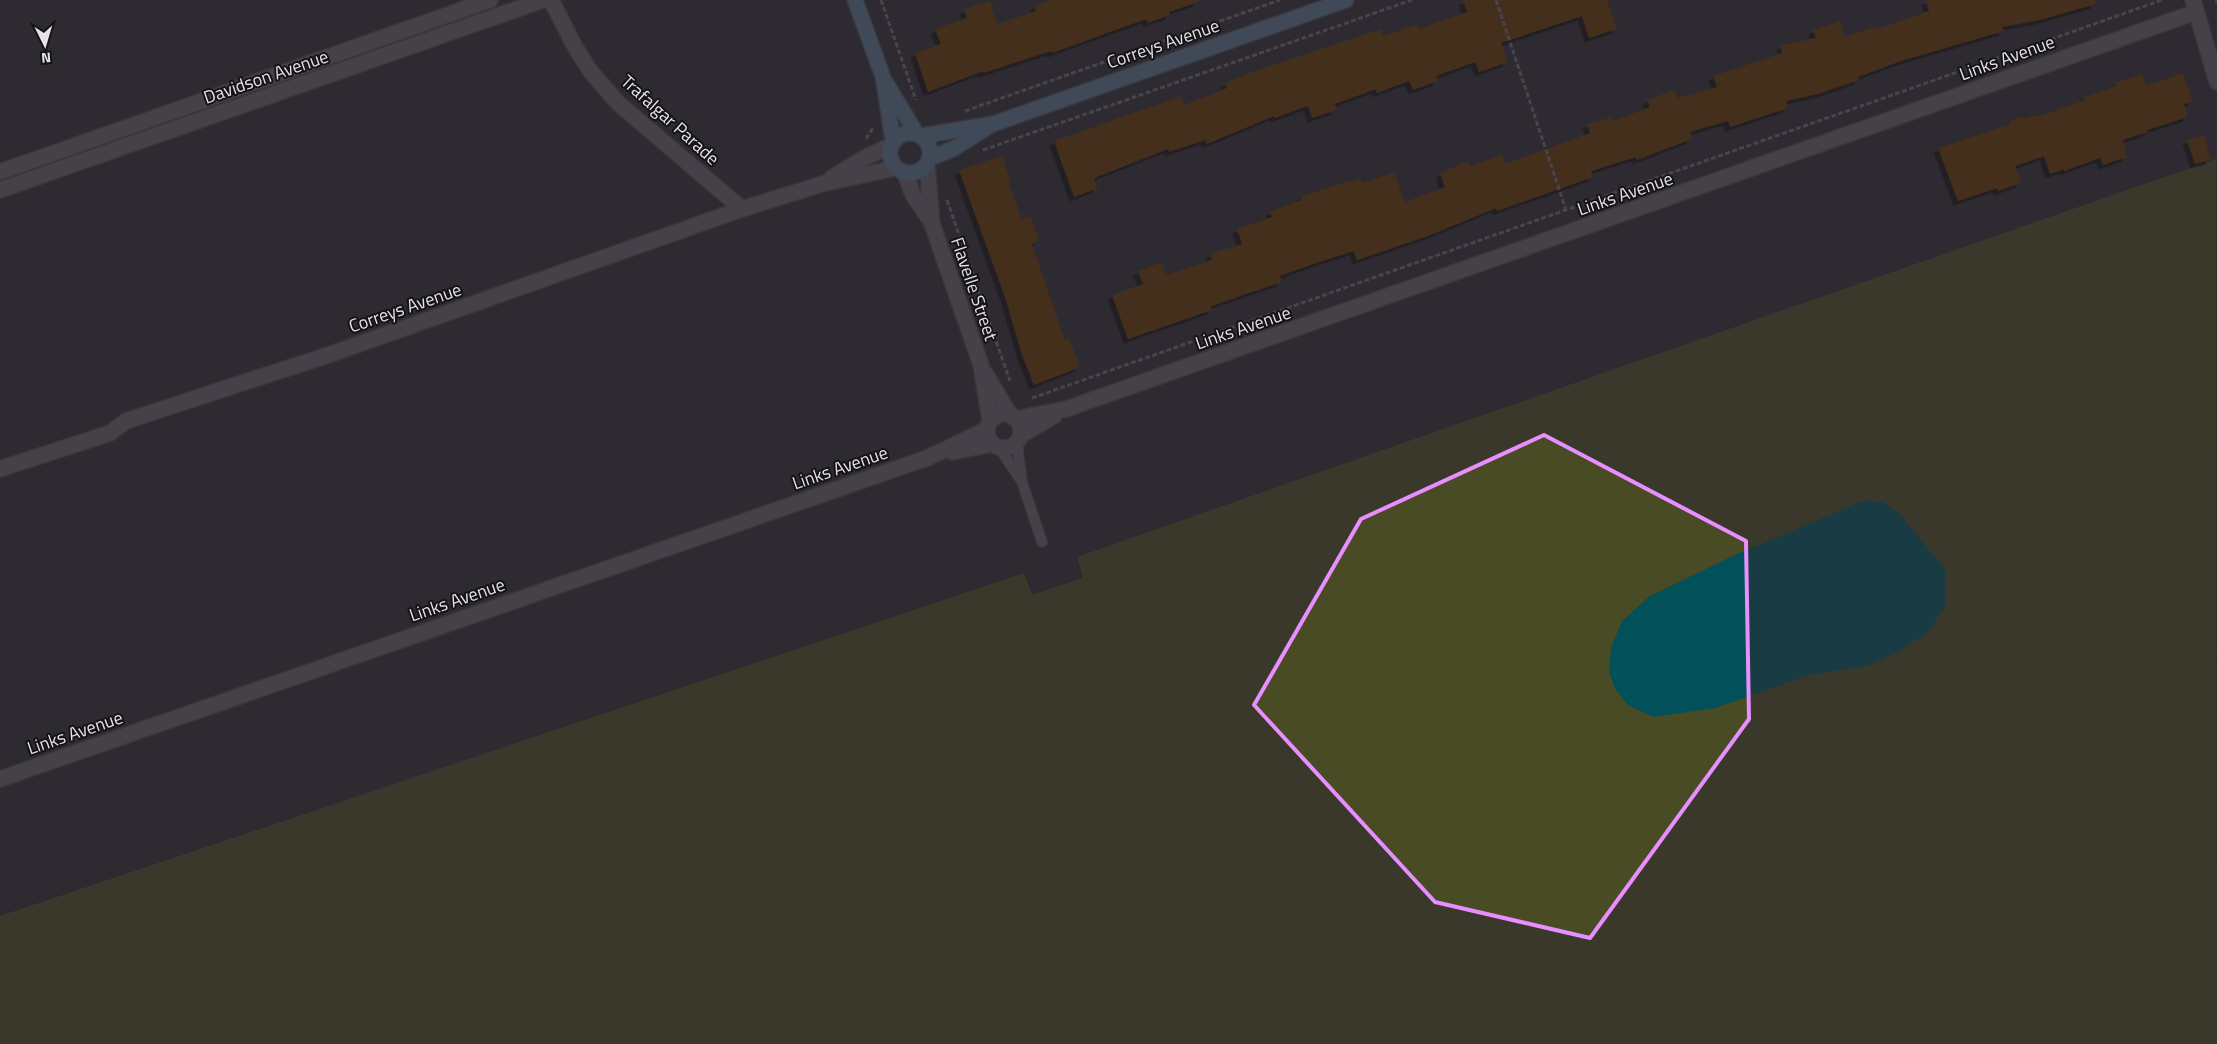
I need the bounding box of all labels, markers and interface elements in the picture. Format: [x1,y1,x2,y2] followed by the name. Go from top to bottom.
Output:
[1103,12,1223,75] street label: Correys Avenue
[20,20,70,70] north arrow
[1955,28,2058,87] street label: Links Avenue
[200,43,332,111] street label: Davidson Avenue
[40,48,52,69] text: N
[615,68,726,171] street label: Trafalgar Parade
[1573,165,1676,222] street label: Links Avenue
[944,233,1005,345] street label: Flavelle Street
[345,276,465,339] street label: Correys Avenue
[1191,299,1294,356] street label: Links Avenue
[788,439,891,496] street label: Links Avenue
[405,571,508,628] street label: Links Avenue
[23,704,126,761] street label: Links Avenue

